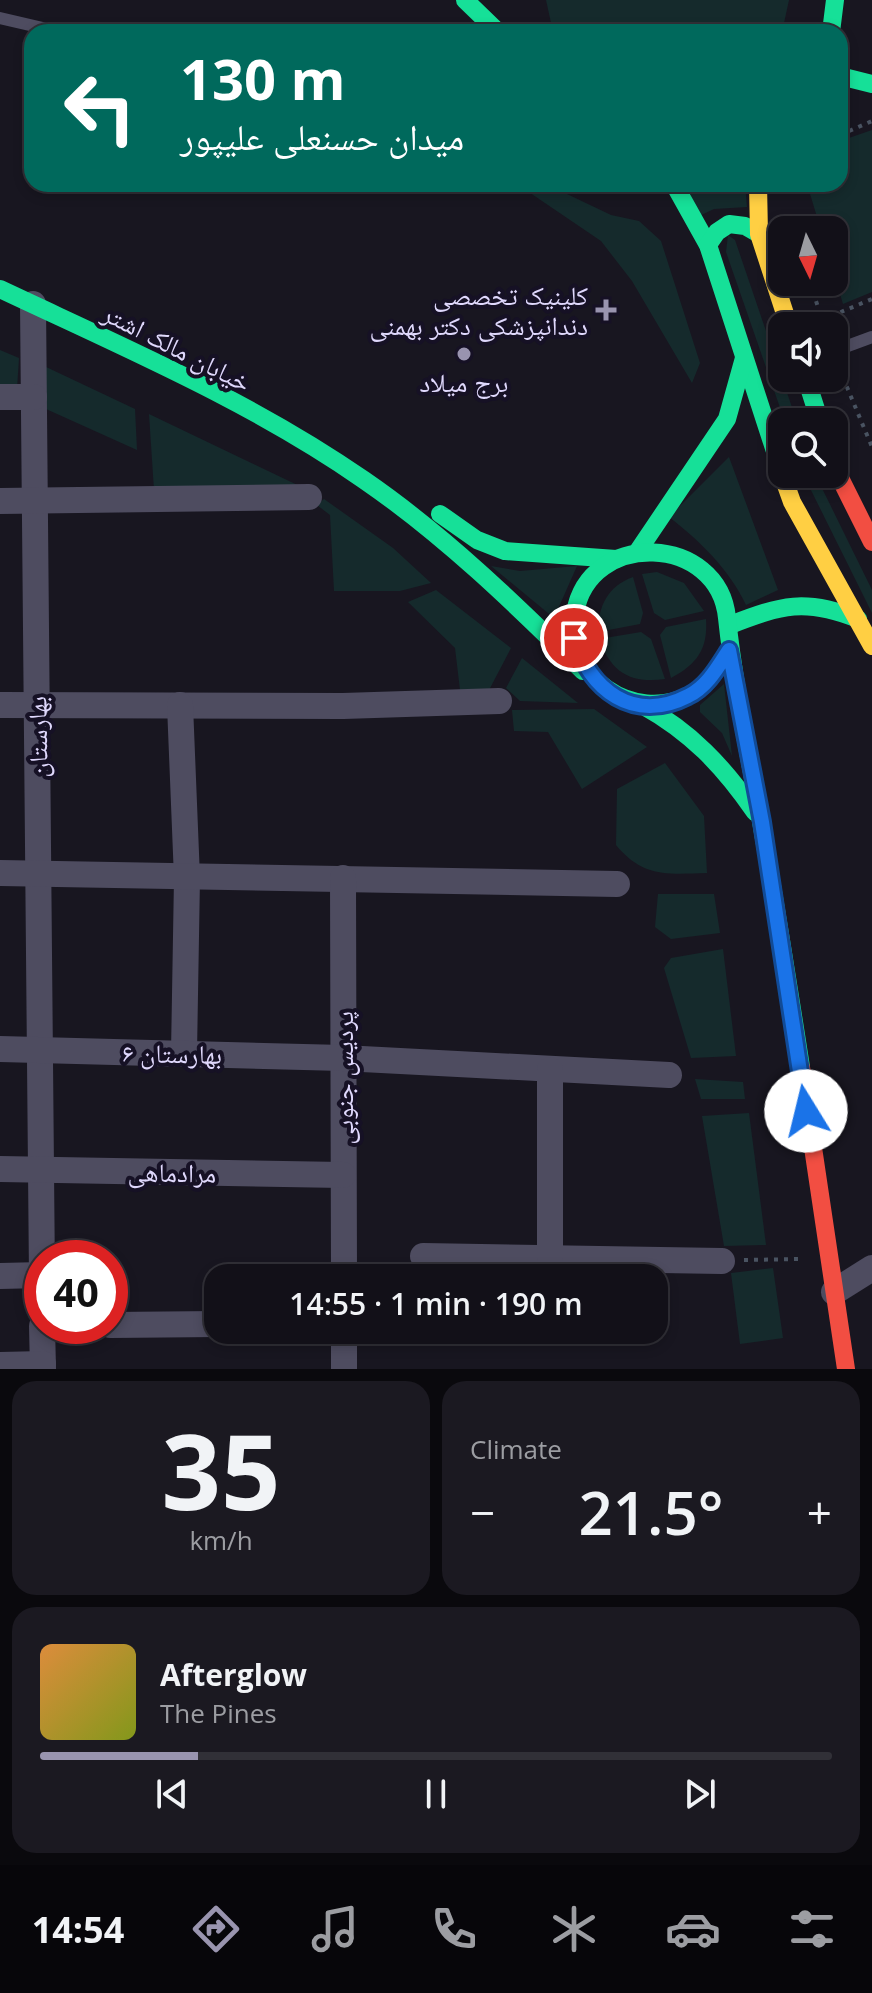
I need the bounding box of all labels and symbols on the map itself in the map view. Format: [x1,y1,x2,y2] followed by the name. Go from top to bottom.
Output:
[768,216,848,296] north arrow
[369,277,588,343] place label: کلینیک تخصصی دندانپزشکی دکتر بهمنی
[96,294,257,400] street label: خیابان مالک اشتر
[595,299,617,321] marker: کلینیک تخصصی دندانپزشکی دکتر بهمنی
[455,345,473,363] marker: برج میلاد
[420,364,508,400] place label: برج میلاد
[540,604,608,672] pin
[18,696,56,778] street label: بهارستان
[325,1011,361,1145] street label: پردیس جنوبی
[121,1034,223,1072] street label: بهارستان ۶
[764,1069,848,1153] position arrow
[127,1153,217,1191] street label: مرادماهی
[24,1240,128,1344] speed limit sign: 40

